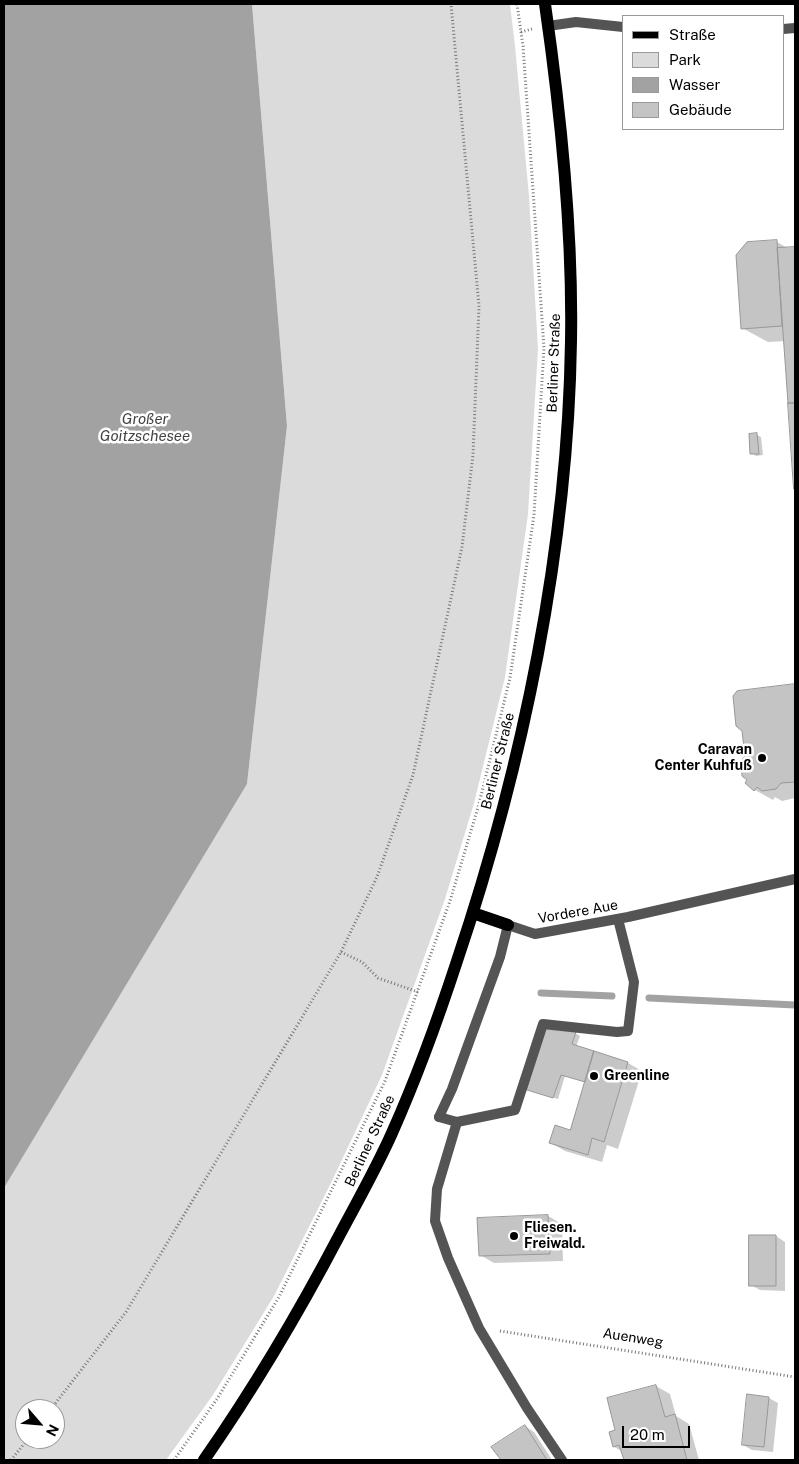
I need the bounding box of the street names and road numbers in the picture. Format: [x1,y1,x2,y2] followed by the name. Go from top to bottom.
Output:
[544,313,564,413] street label: Berliner Straße
[478,711,518,811] street label: Berliner Straße
[537,897,619,927] street label: Vordere Aue
[341,1093,399,1189] street label: Berliner Straße
[602,1325,664,1351] street label: Auenweg

